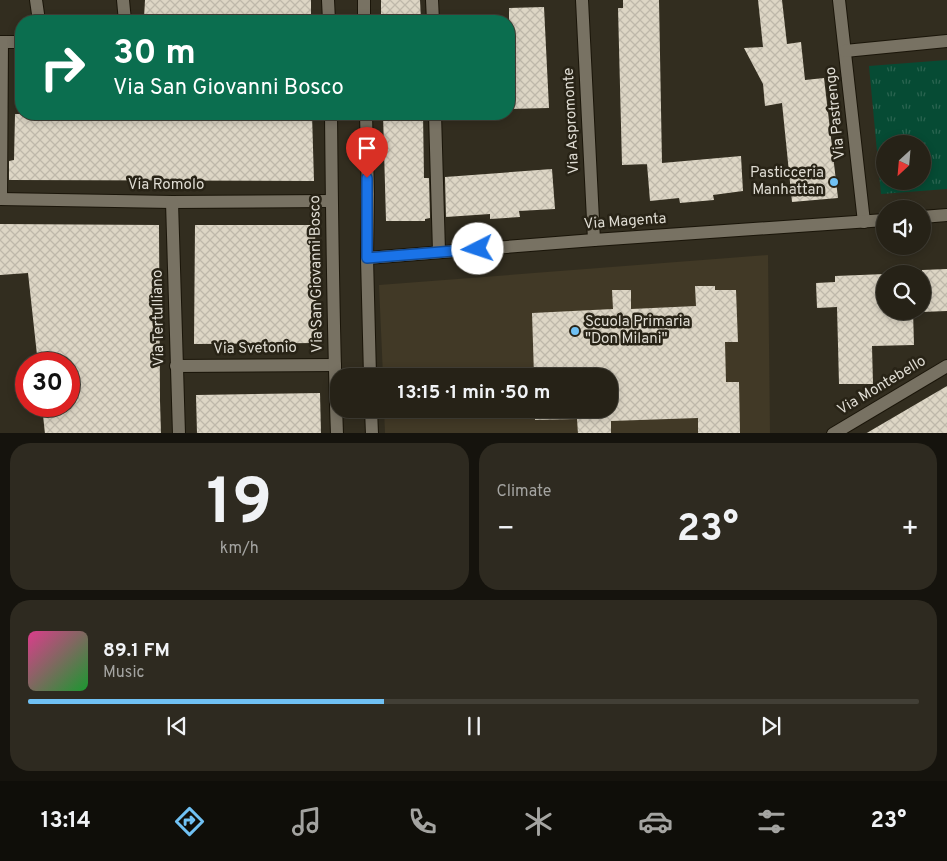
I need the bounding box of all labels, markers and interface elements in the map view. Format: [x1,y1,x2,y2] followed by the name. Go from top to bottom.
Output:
[113,32,196,76] text: 30 m
[30,35,95,100] icon: right
[822,66,850,160] street label: Via Pastrengo
[560,67,584,175] street label: Via Aspromonte
[113,75,344,102] text: Via San Giovanni Bosco
[346,127,388,178] pin
[353,134,381,162] icon: arrive
[876,135,931,190] north arrow
[876,135,931,320] map controls
[750,164,824,200] place label: Pasticceria Manhattan
[128,176,204,195] street label: Via Romolo
[828,176,840,188] marker: Pasticceria Manhattan
[306,195,328,353] street label: Via San Giovanni Bosco
[876,200,931,255] button: sound
[583,210,667,234] street label: Via Magenta
[451,222,503,274] position arrow
[876,265,931,320] button: search
[149,270,169,366] street label: Via Tertulliano
[585,313,691,349] place label: Scuola Primaria "Don Milani"
[569,325,581,337] marker: Scuola Primaria "Don Milani"
[213,339,297,359] street label: Via Svetonio
[15,352,80,417] speed limit sign: 30
[834,352,930,420] street label: Via Montebello
[398,381,550,405] text: 13:15 · 1 min · 50 m
[206,465,272,547] text: 19
[497,482,551,502] text: Climate
[677,506,739,555] text: 23°
[497,512,515,548] text: −
[901,512,919,548] text: +
[220,539,259,559] text: km/h
[103,639,170,663] text: 89.1 FM
[103,663,144,683] text: Music
[163,712,191,740] icon: previous
[460,712,488,740] icon: pause
[757,712,785,740] icon: next
[172,804,207,839] icon: directions
[289,804,324,839] icon: music
[405,804,440,839] icon: phone
[521,804,556,839] icon: climate
[638,804,673,839] icon: car
[754,804,789,839] icon: filters
[41,808,91,835] text: 13:14
[870,808,906,835] text: 23°

